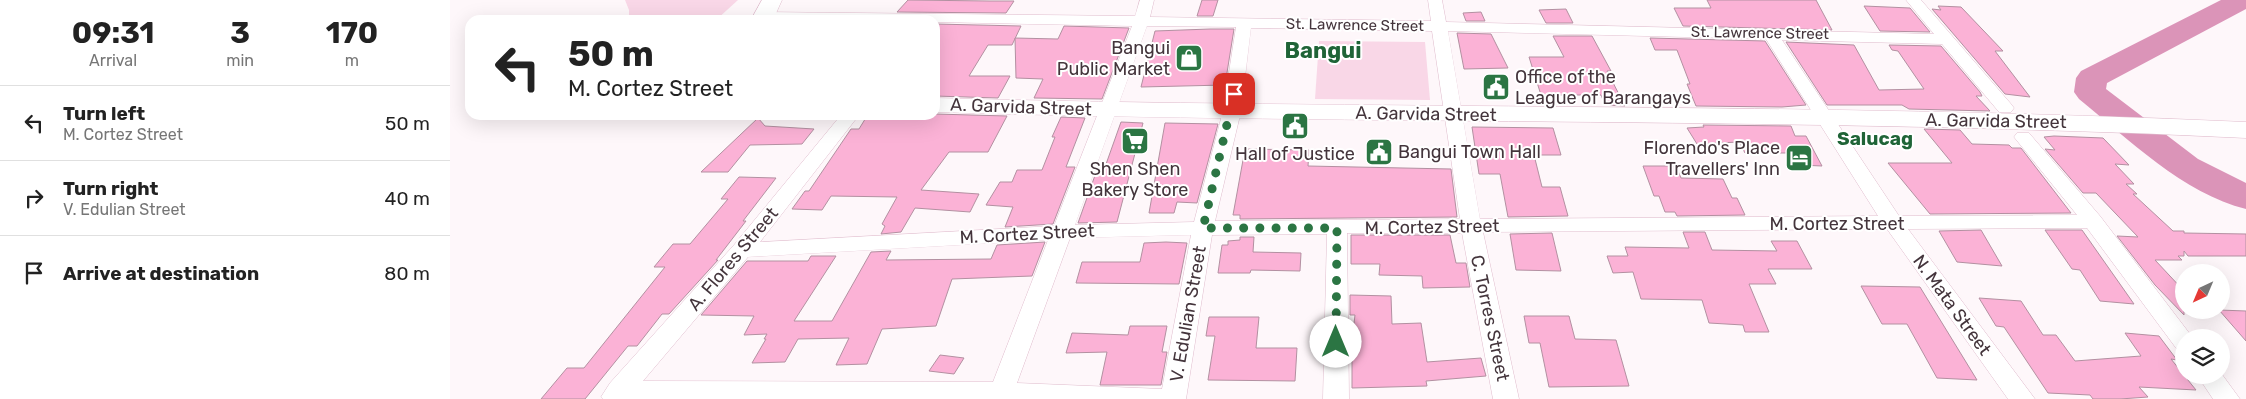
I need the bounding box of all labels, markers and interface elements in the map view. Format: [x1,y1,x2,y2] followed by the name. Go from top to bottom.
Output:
[72,15,154,51] text: 09:31
[230,15,250,51] text: 3
[326,15,378,51] text: 170
[1286,15,1424,35] street label: St. Lawrence Street
[1691,23,1829,43] street label: St. Lawrence Street
[568,33,654,75] text: 50 m
[485,35,550,100] icon: left
[1057,37,1170,80] place label: Bangui Public Market
[1285,37,1361,64] district label: Bangui
[1174,43,1204,73] shop icon: Bangui Public Market
[89,51,137,70] text: Arrival
[226,51,254,70] text: min
[345,51,359,70] text: m
[1515,66,1691,109] place label: Office of the League of Barangays
[1481,72,1511,102] public building icon: Office of the League of Barangays
[1213,73,1255,115] pin
[568,75,733,102] text: M. Cortez Street
[1220,80,1248,108] icon: arrive
[950,94,1092,120] street label: A. Garvida Street
[63,102,145,125] text: Turn left
[1355,102,1497,126] street label: A. Garvida Street
[20,109,48,137] icon: left
[1925,109,2067,133] street label: A. Garvida Street
[1280,111,1310,141] public building icon: Hall of Justice
[385,112,430,135] text: 50 m
[63,125,183,144] text: M. Cortez Street
[1120,126,1150,156] supermarket icon: Shen Shen Bakery Store
[1837,127,1913,150] district label: Salucag
[1364,137,1394,167] public building icon: Bangui Town Hall
[1644,137,1780,180] place label: Florendo's Place Travellers' Inn
[1398,141,1541,163] place label: Bangui Town Hall
[1235,143,1355,165] place label: Hall of Justice
[1784,143,1814,173] hotel icon: Florendo's Place Travellers' Inn
[1082,158,1188,201] place label: Shen Shen Bakery Store
[63,177,158,200] text: Turn right
[20,184,48,212] icon: right
[385,187,430,210] text: 40 m
[63,200,186,219] text: V. Edulian Street
[683,203,783,315] street label: A. Flores Street
[1770,213,1904,235] street label: M. Cortez Street
[1364,215,1500,239] street label: M. Cortez Street
[959,219,1095,249] street label: M. Cortez Street
[1165,244,1211,384] street label: V. Edulian Street
[1908,250,1996,360] street label: N. Mata Street
[1466,253,1514,383] street label: C. Torres Street
[20,259,48,287] icon: arrive
[63,262,259,285] text: Arrive at destination
[384,262,430,285] text: 80 m
[2175,264,2230,319] north arrow
[2175,264,2230,384] map controls
[1309,315,1361,367] position arrow
[2175,329,2230,384] button: layers

